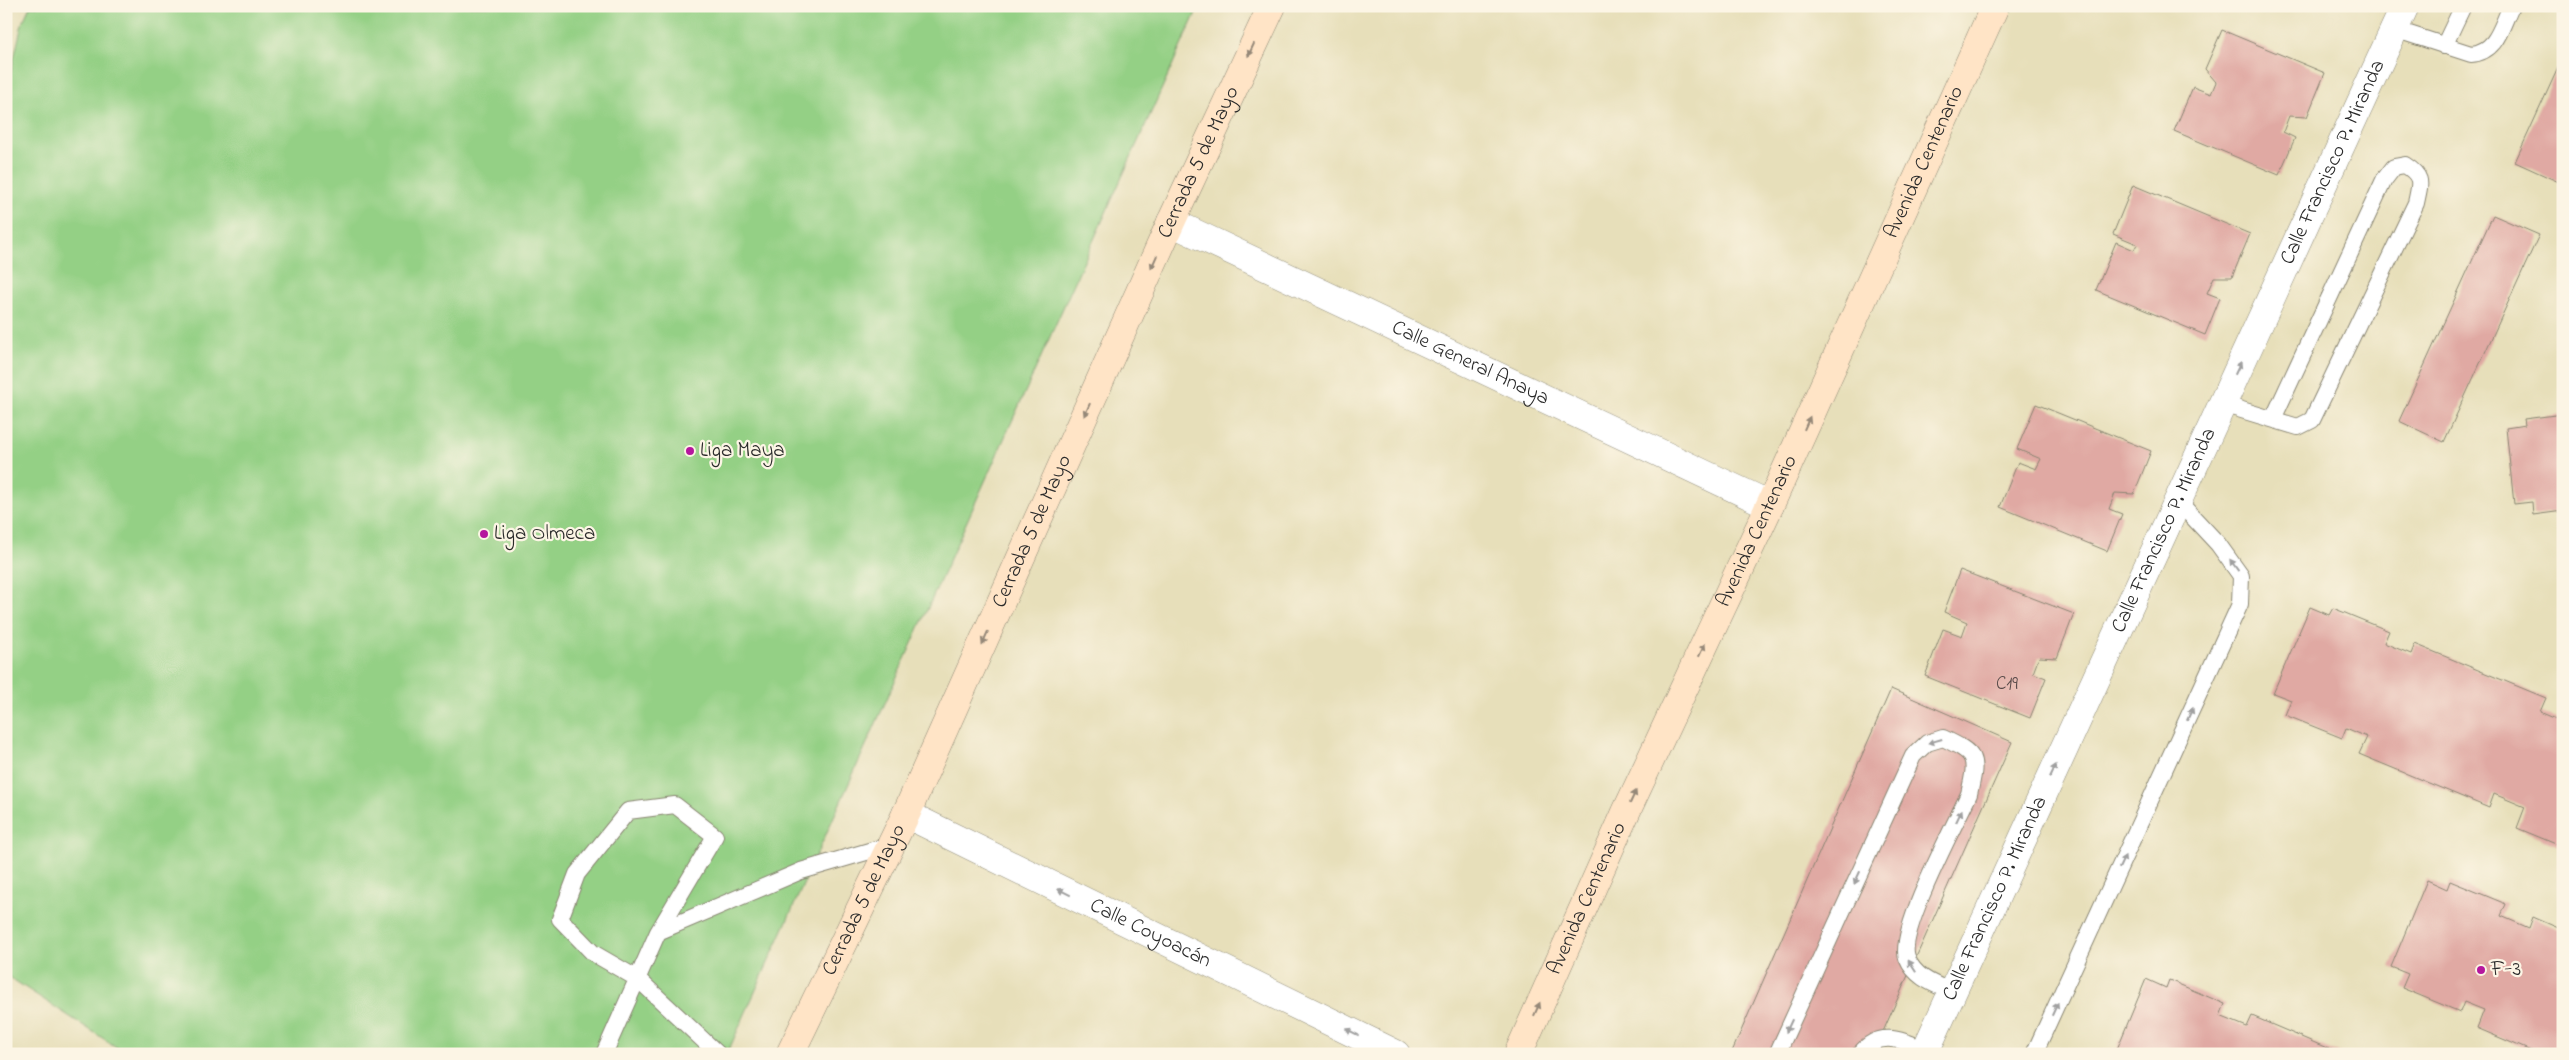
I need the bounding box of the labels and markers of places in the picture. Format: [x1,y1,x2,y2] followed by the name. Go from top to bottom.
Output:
[700,436,785,468] place label: Liga Maya
[684,445,696,457] marker: Liga Maya
[494,519,595,551] place label: Liga Olmeca
[478,528,490,540] marker: Liga Olmeca
[2490,955,2521,985] place label: F-3
[2475,964,2487,976] marker: F-3

